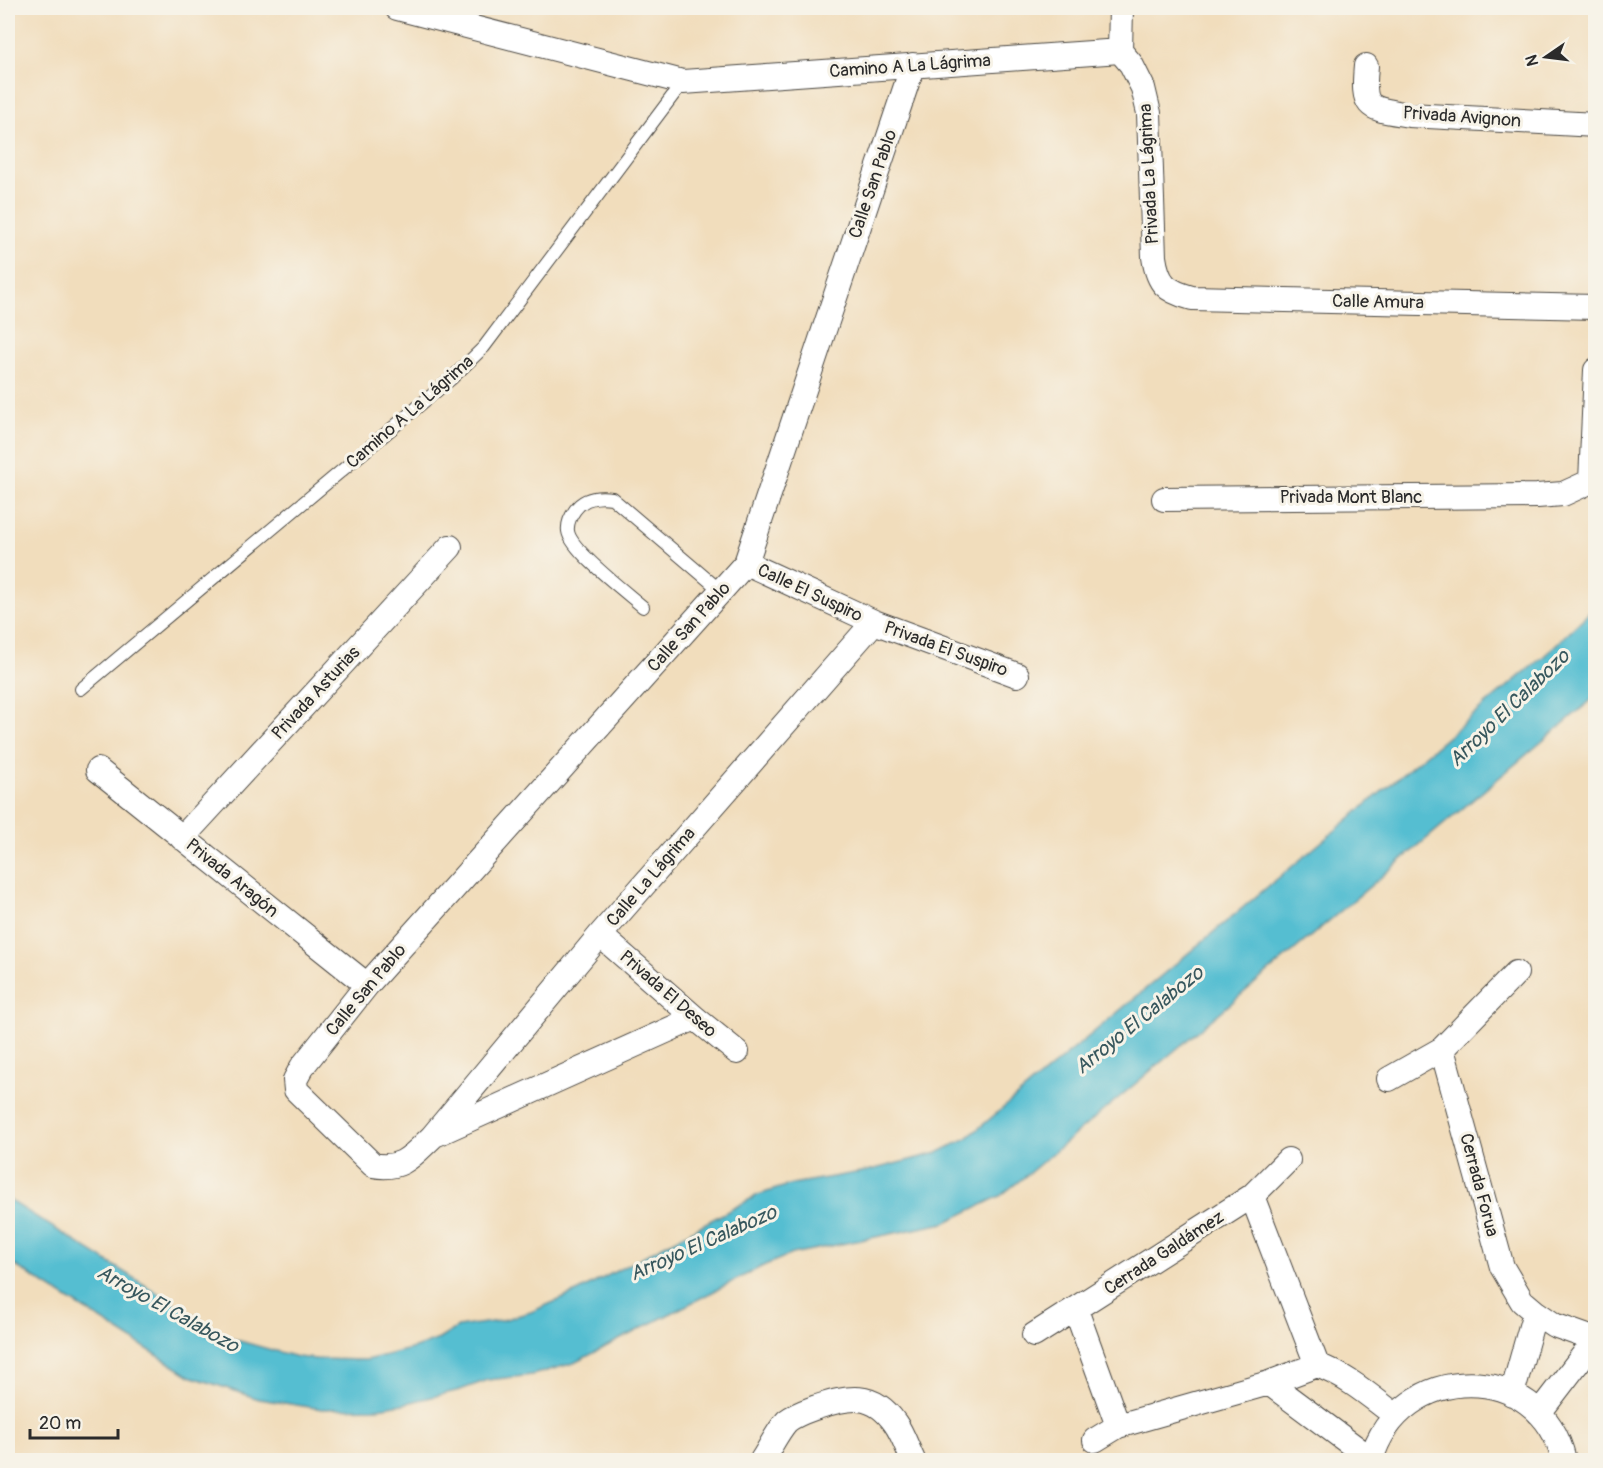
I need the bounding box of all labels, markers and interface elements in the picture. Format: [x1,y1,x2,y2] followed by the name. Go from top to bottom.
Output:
[1516,27,1576,87] north arrow
[828,49,992,83] street label: Camino A La Lágrima
[1521,53,1543,68] text: N
[1402,101,1522,133] street label: Privada Avignon
[1134,103,1164,245] street label: Privada La Lágrima
[844,126,902,241] street label: Calle San Pablo
[1332,290,1424,314] street label: Calle Amura
[341,350,479,474] street label: Camino A La Lágrima
[1280,486,1422,509] street label: Privada Mont Blanc
[754,559,867,628] street label: Calle El Suspiro
[642,577,736,677] street label: Calle San Pablo
[881,616,1011,682] street label: Privada El Suspiro
[267,641,365,745] street label: Privada Asturias
[1443,643,1575,772] water label: Arroyo El Calabozo
[602,823,700,931] street label: Calle La Lágrima
[181,834,283,922] street label: Privada Aragón
[321,939,412,1041] street label: Calle San Pablo
[615,945,722,1043] street label: Privada El Deseo
[1070,960,1209,1079] water label: Arroyo El Calabozo
[1454,1131,1504,1239] street label: Cerrada Forua
[626,1199,781,1287] water label: Arroyo El Calabozo
[1100,1206,1228,1300] street label: Cerrada Galdámez
[93,1260,244,1359] water label: Arroyo El Calabozo
[30,1402,118,1440] scale bar
[39,1412,81,1435] text: 20 m

